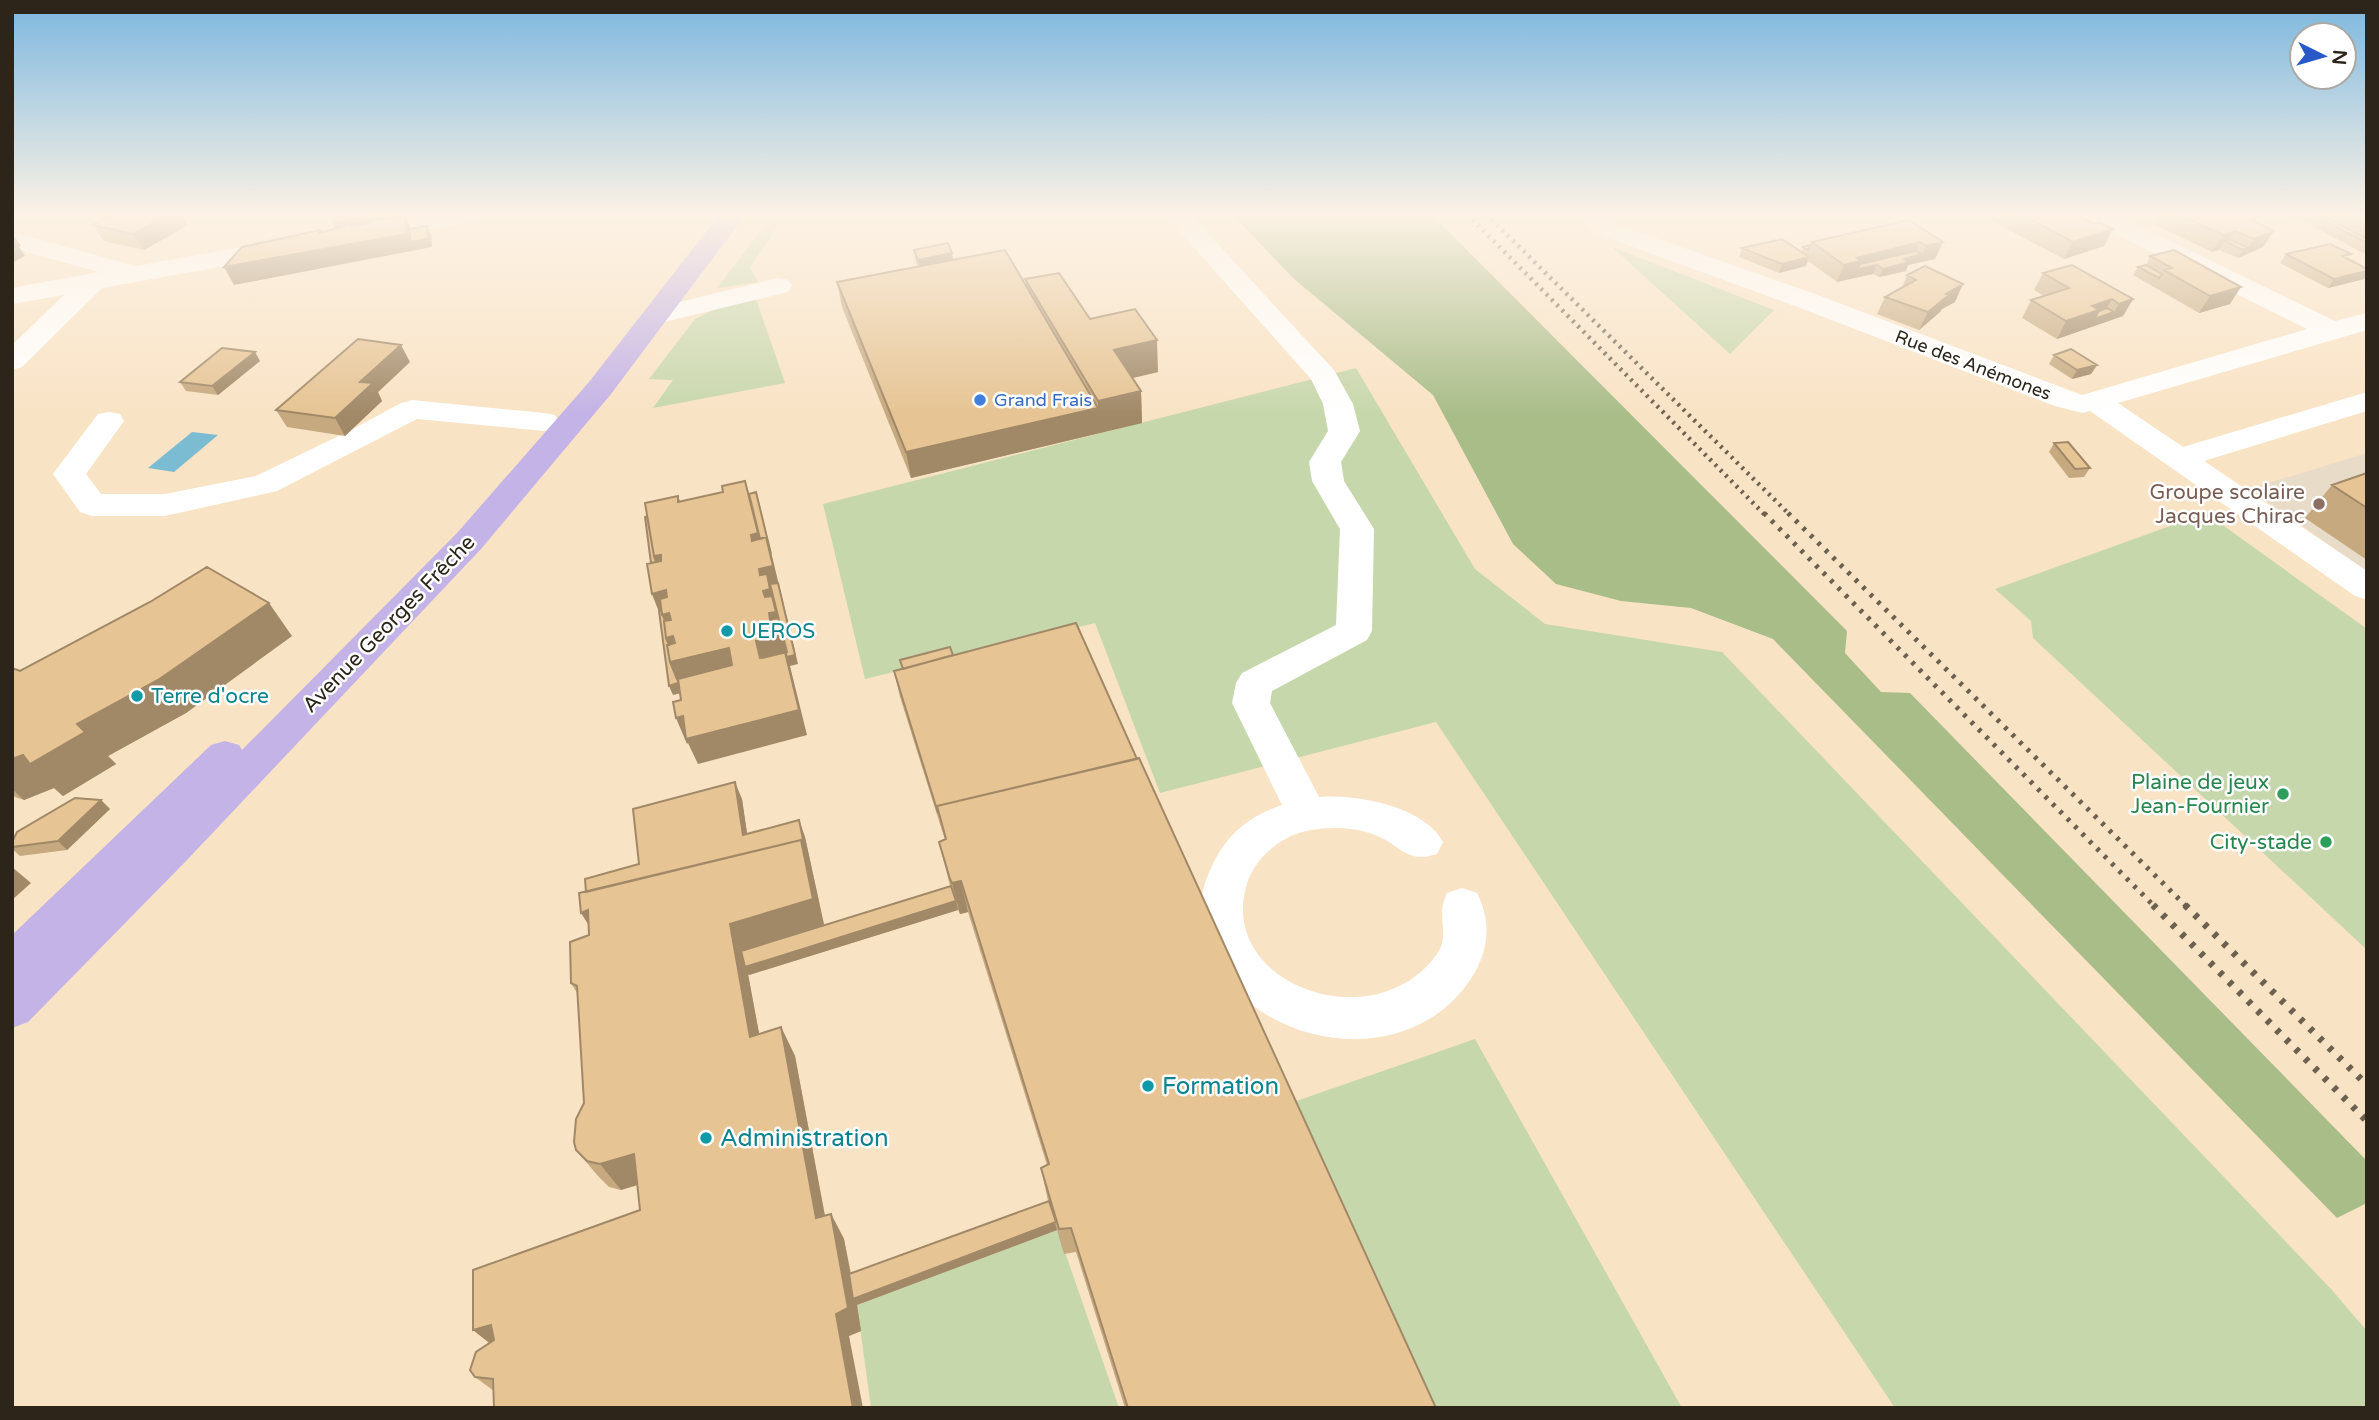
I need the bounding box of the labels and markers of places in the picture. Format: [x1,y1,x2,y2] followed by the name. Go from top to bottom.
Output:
[994,389,1092,411] place label: Grand Frais
[972,392,988,408] marker: Grand Frais
[2149,480,2305,529] place label: Groupe scolaire Jacques Chirac
[2311,496,2327,512] marker: Groupe scolaire Jacques Chirac
[741,619,815,644] place label: UEROS
[719,623,735,639] marker: UEROS
[151,684,269,709] place label: Terre d'ocre
[129,688,145,704] marker: Terre d'ocre
[2131,770,2269,819] place label: Plaine de jeux Jean-Fournier
[2275,786,2291,802] marker: Plaine de jeux Jean-Fournier
[2210,830,2312,855] place label: City-stade
[2318,834,2334,850] marker: City-stade
[1162,1072,1279,1101] place label: Formation
[1140,1078,1156,1094] marker: Formation
[720,1124,889,1153] place label: Administration
[698,1130,714,1146] marker: Administration

